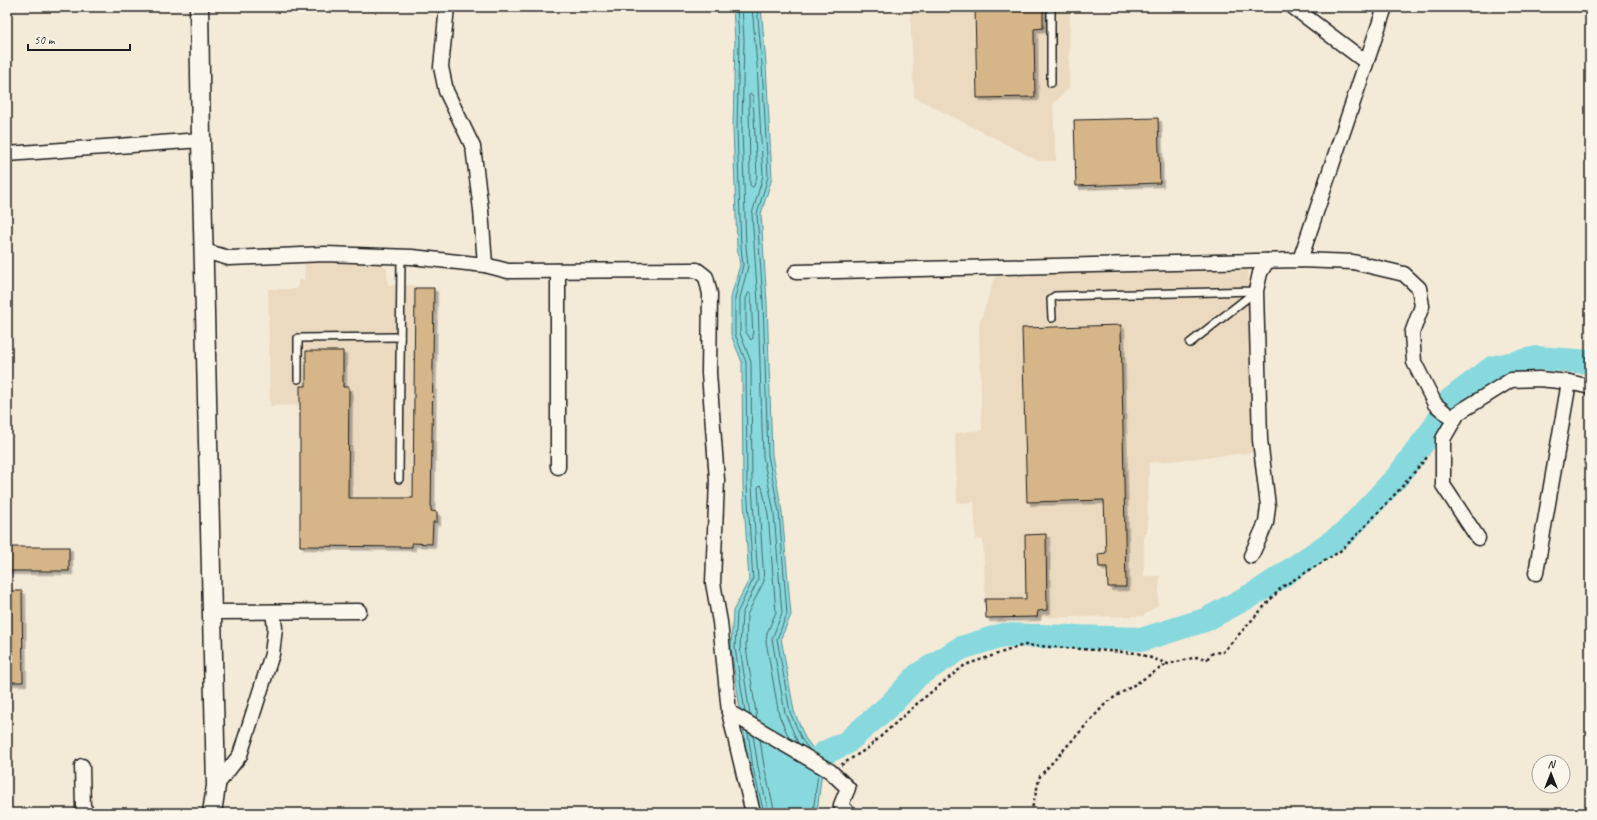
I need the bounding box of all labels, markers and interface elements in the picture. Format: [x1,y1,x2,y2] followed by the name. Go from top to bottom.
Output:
[28,26,130,52] scale bar
[34,32,56,48] text: 50 m
[1531,754,1571,794] north arrow
[1548,757,1557,771] text: N

